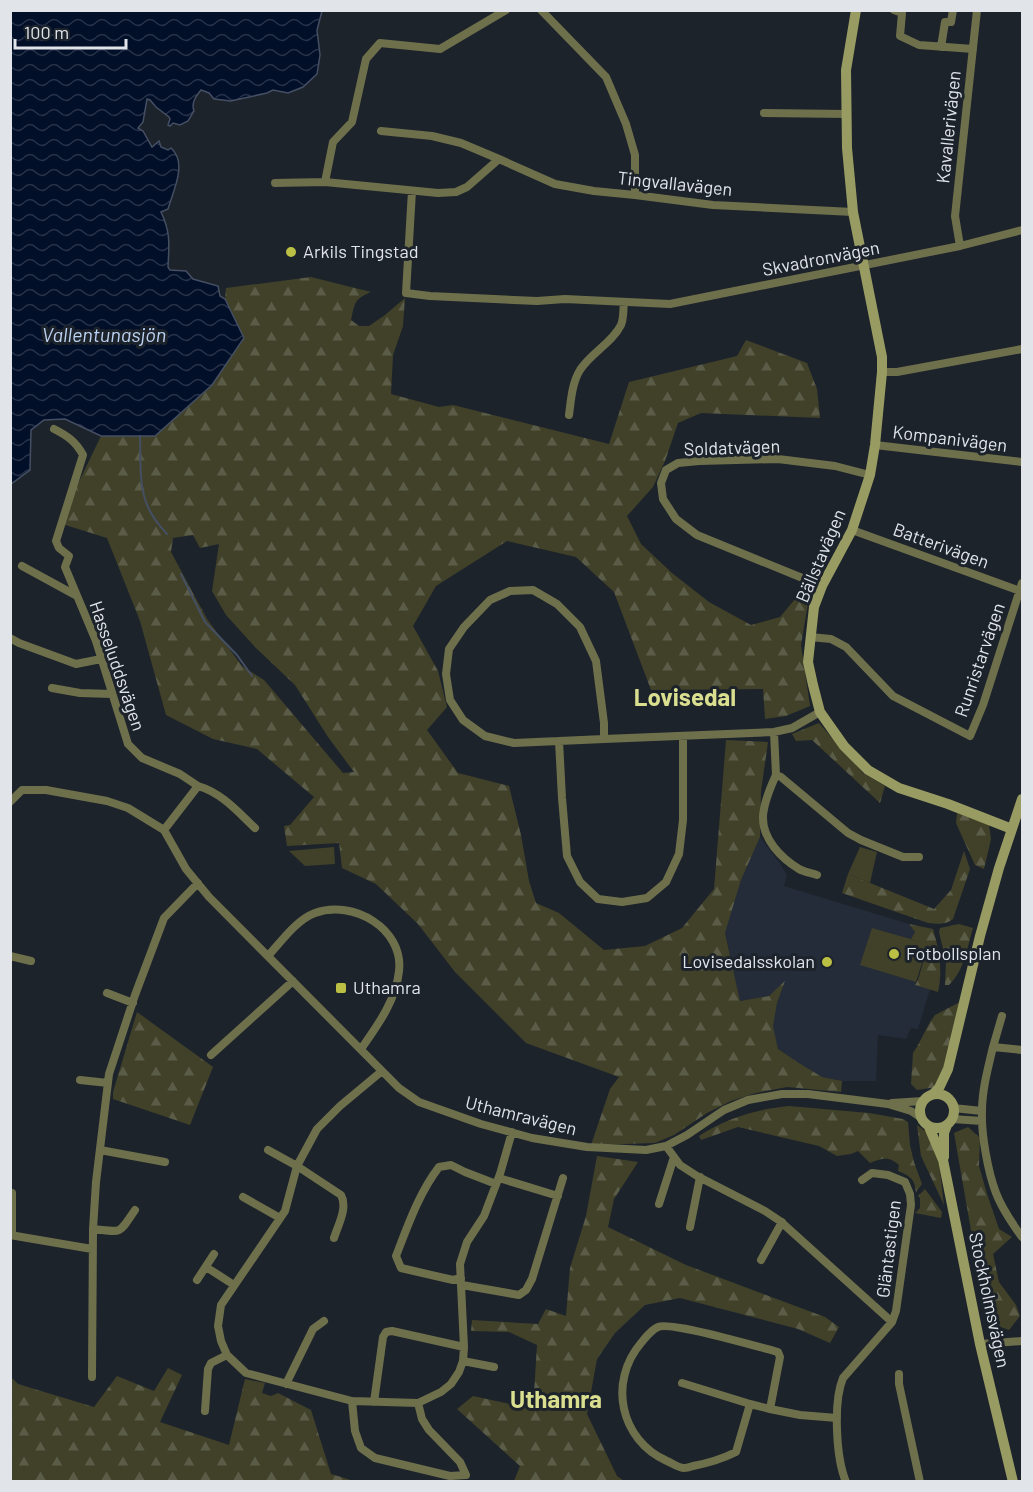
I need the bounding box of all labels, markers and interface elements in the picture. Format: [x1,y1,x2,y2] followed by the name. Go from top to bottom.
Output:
[15,12,126,50] scale bar
[24,21,69,43] text: 100 m
[931,69,965,184] street label: Kavallerivägen
[617,166,734,200] street label: Tingvallavägen
[760,236,881,280] street label: Skvadronvägen
[303,240,419,262] place label: Arkils Tingstad
[284,245,298,259] marker: Arkils Tingstad
[42,322,166,346] water label: Vallentunasjön
[892,420,1009,456] street label: Kompanivägen
[683,434,781,460] street label: Soldatvägen
[791,506,850,606] street label: Bällstavägen
[890,518,992,573] street label: Batterivägen
[85,598,150,733] street label: Hasseluddsvägen
[949,600,1009,720] street label: Runristarvägen
[634,682,736,711] district label: Lovisedal
[906,942,1001,964] place label: Fotbollsplan
[887,947,901,961] marker: Fotbollsplan
[682,950,815,972] place label: Lovisedalsskolan
[820,955,834,969] marker: Lovisedalsskolan
[353,976,421,998] place label: Uthamra
[334,981,348,995] marker: Uthamra
[463,1091,579,1140] street label: Uthamravägen
[871,1199,905,1299] street label: Gläntastigen
[965,1230,1015,1370] street label: Stockholmsvägen
[510,1384,602,1413] district label: Uthamra

